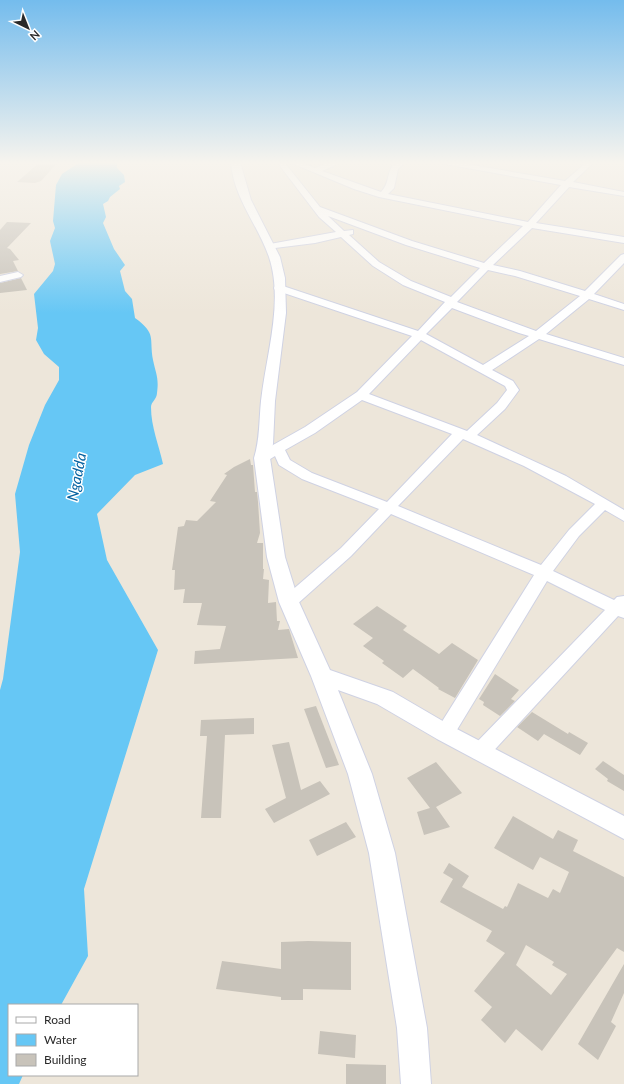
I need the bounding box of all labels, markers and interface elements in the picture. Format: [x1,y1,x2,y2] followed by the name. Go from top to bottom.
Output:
[8,8,48,48] north arrow
[28,28,43,43] text: N
[63,451,90,502] water label: Ngadda
[8,1004,138,1076] legend
[44,1012,71,1027] text: Road
[44,1032,77,1047] text: Water
[44,1052,87,1067] text: Building

